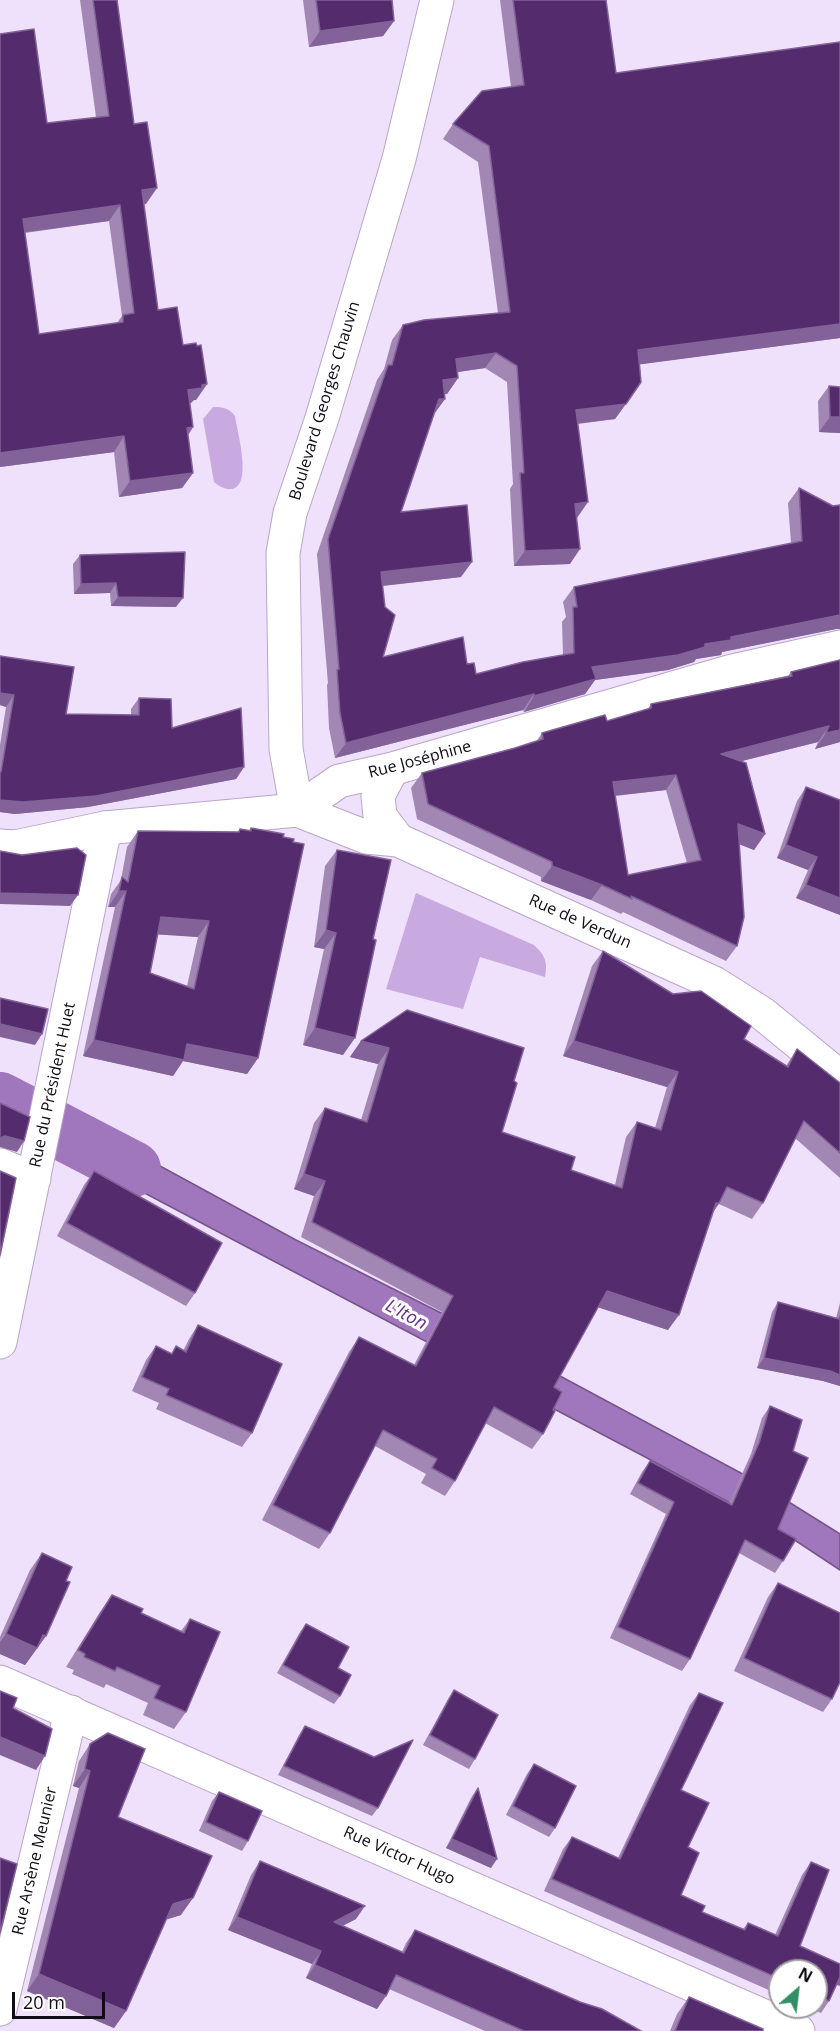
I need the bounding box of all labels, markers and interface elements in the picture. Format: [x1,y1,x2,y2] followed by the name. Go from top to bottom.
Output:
[286,299,364,503] street label: Boulevard Georges Chauvin
[366,737,474,783] street label: Rue Joséphine
[526,891,634,953] street label: Rue de Verdun
[26,1001,80,1169] street label: Rue du Président Huet
[382,1295,430,1335] water label: L'Iton
[9,1785,61,1937] street label: Rue Arsène Meunier
[340,1823,458,1889] street label: Rue Victor Hugo
[768,1959,828,2019] north arrow
[795,1962,816,1988] text: N
[15,1980,108,2018] scale bar
[23,1990,65,2014] text: 20 m

